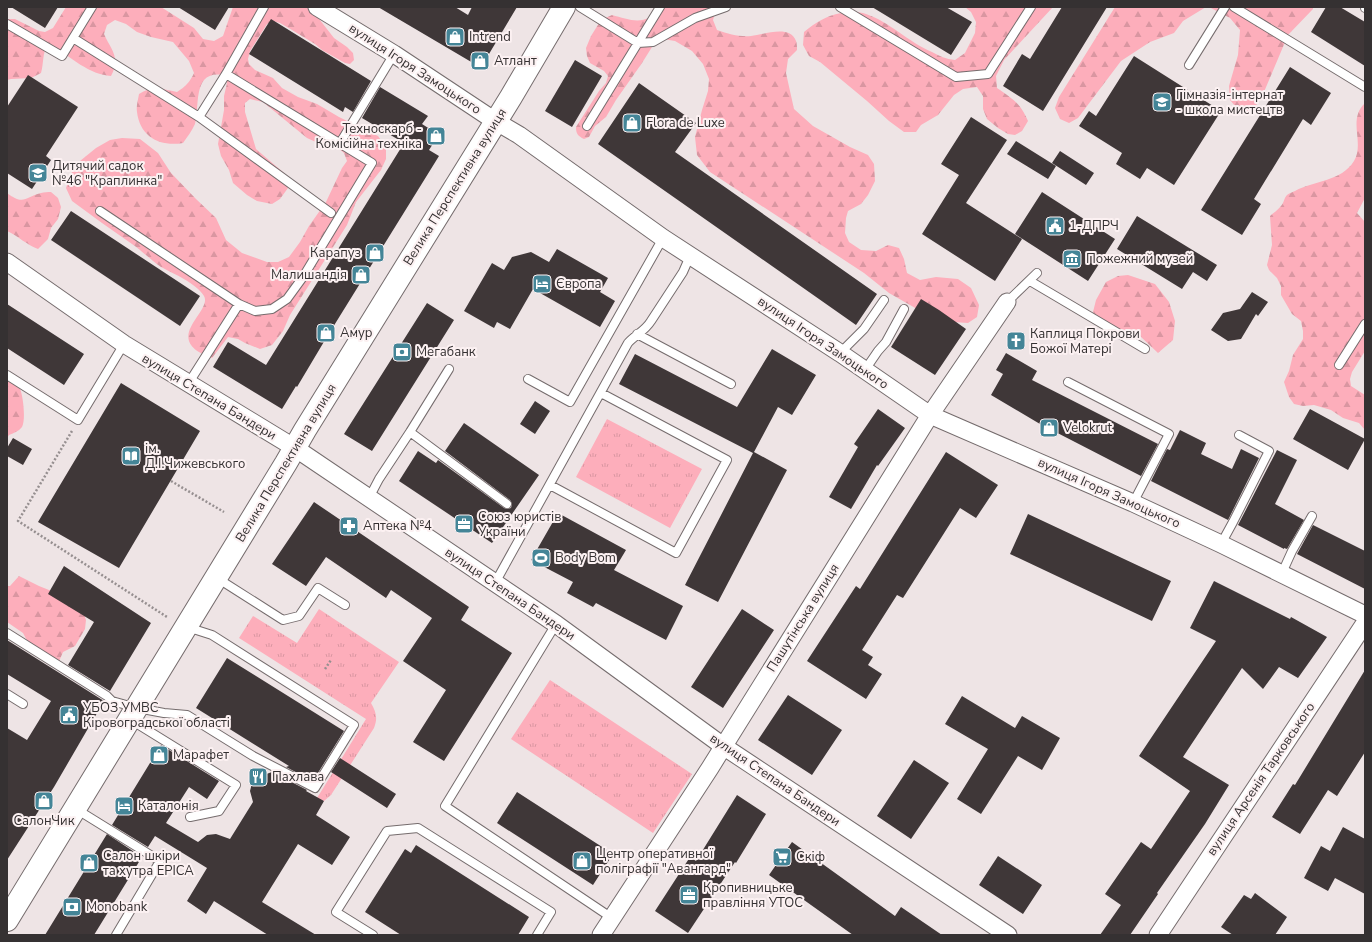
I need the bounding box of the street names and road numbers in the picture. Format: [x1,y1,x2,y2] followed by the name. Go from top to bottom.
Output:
[345,19,485,119] street label: вулиця Ігоря Замоцького
[399,105,511,269] street label: Велика Перспективна вулиця
[754,292,892,394] street label: вулиця Ігоря Замоцького
[138,350,280,444] street label: вулиця Степана Бандери
[231,380,341,546] street label: Велика Перспективна вулиця
[1035,453,1183,533] street label: вулиця Ігоря Замоцького
[441,543,579,645] street label: вулиця Степана Бандери
[762,561,844,675] street label: Пашутінська вулиця
[1203,699,1319,859] street label: вулиця Арсенія Тарковського
[706,729,844,831] street label: вулиця Степана Бандери

